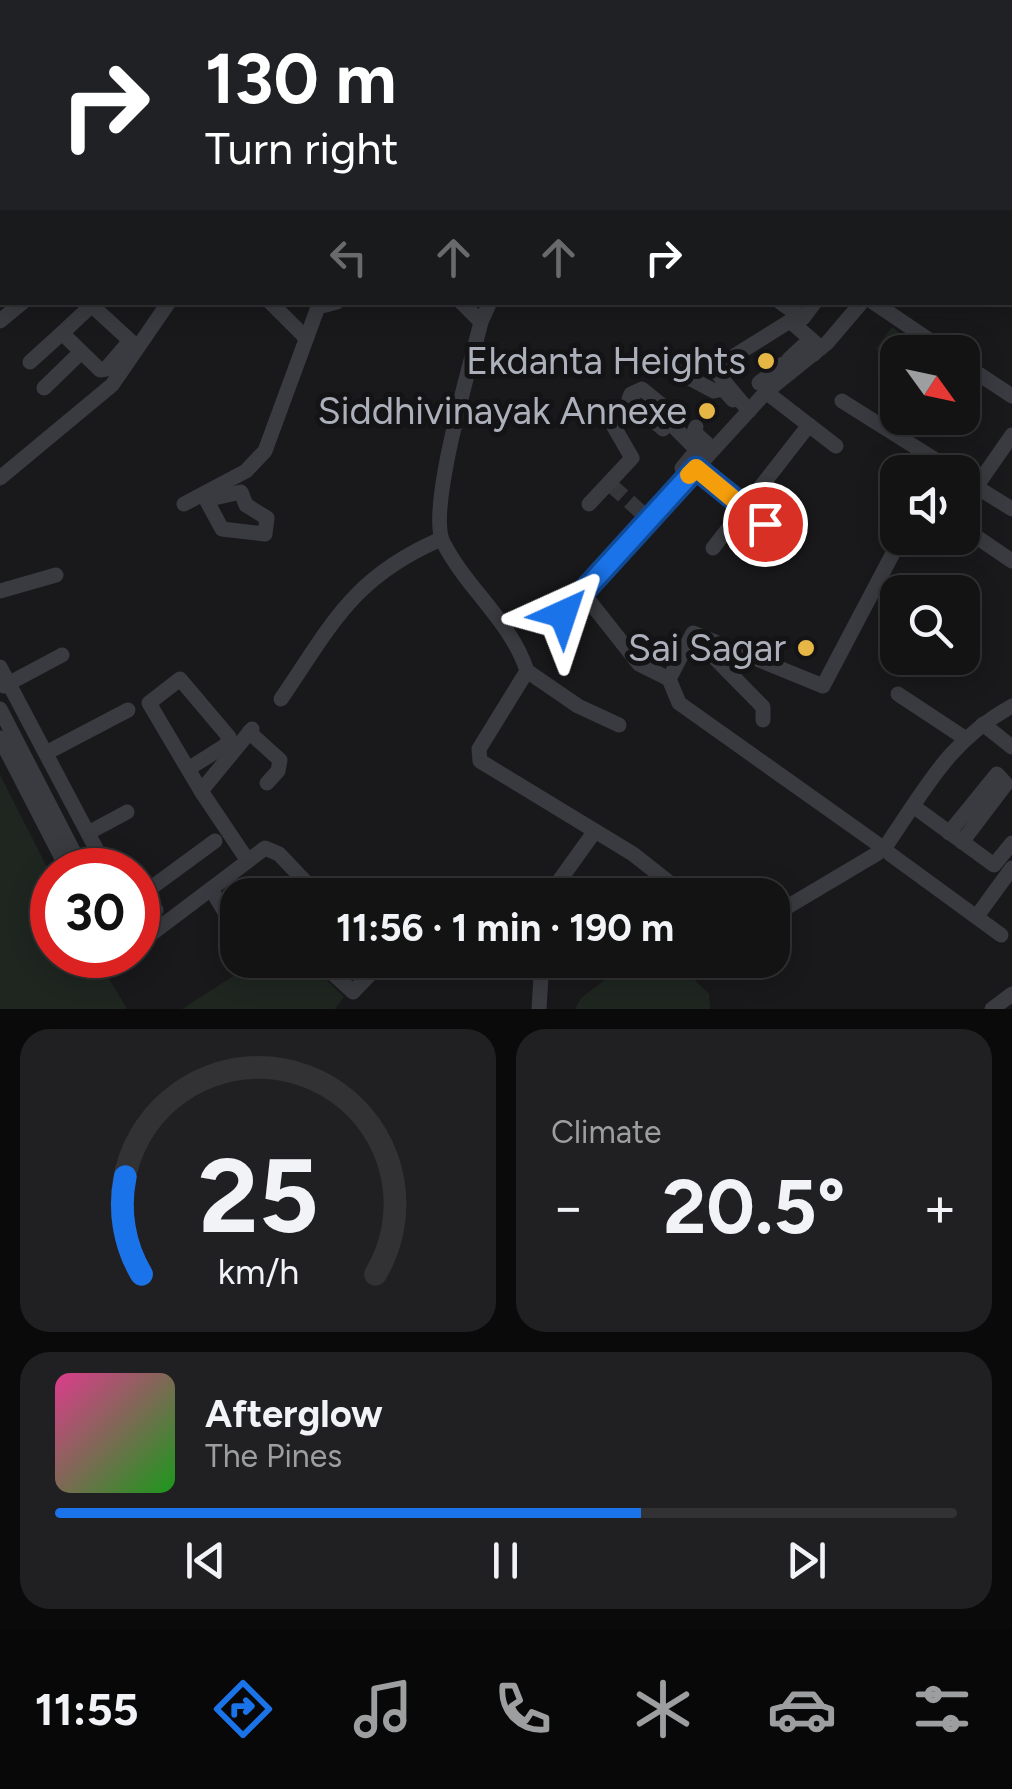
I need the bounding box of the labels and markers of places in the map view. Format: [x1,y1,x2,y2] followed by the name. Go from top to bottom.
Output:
[466,338,746,384] place label: Ekdanta Heights
[755,350,777,372] marker: Ekdanta Heights
[317,388,687,434] place label: Siddhivinayak Annexe
[696,400,718,422] marker: Siddhivinayak Annexe
[723,482,808,567] pin
[628,625,786,671] place label: Sai Sagar
[795,637,817,659] marker: Sai Sagar

